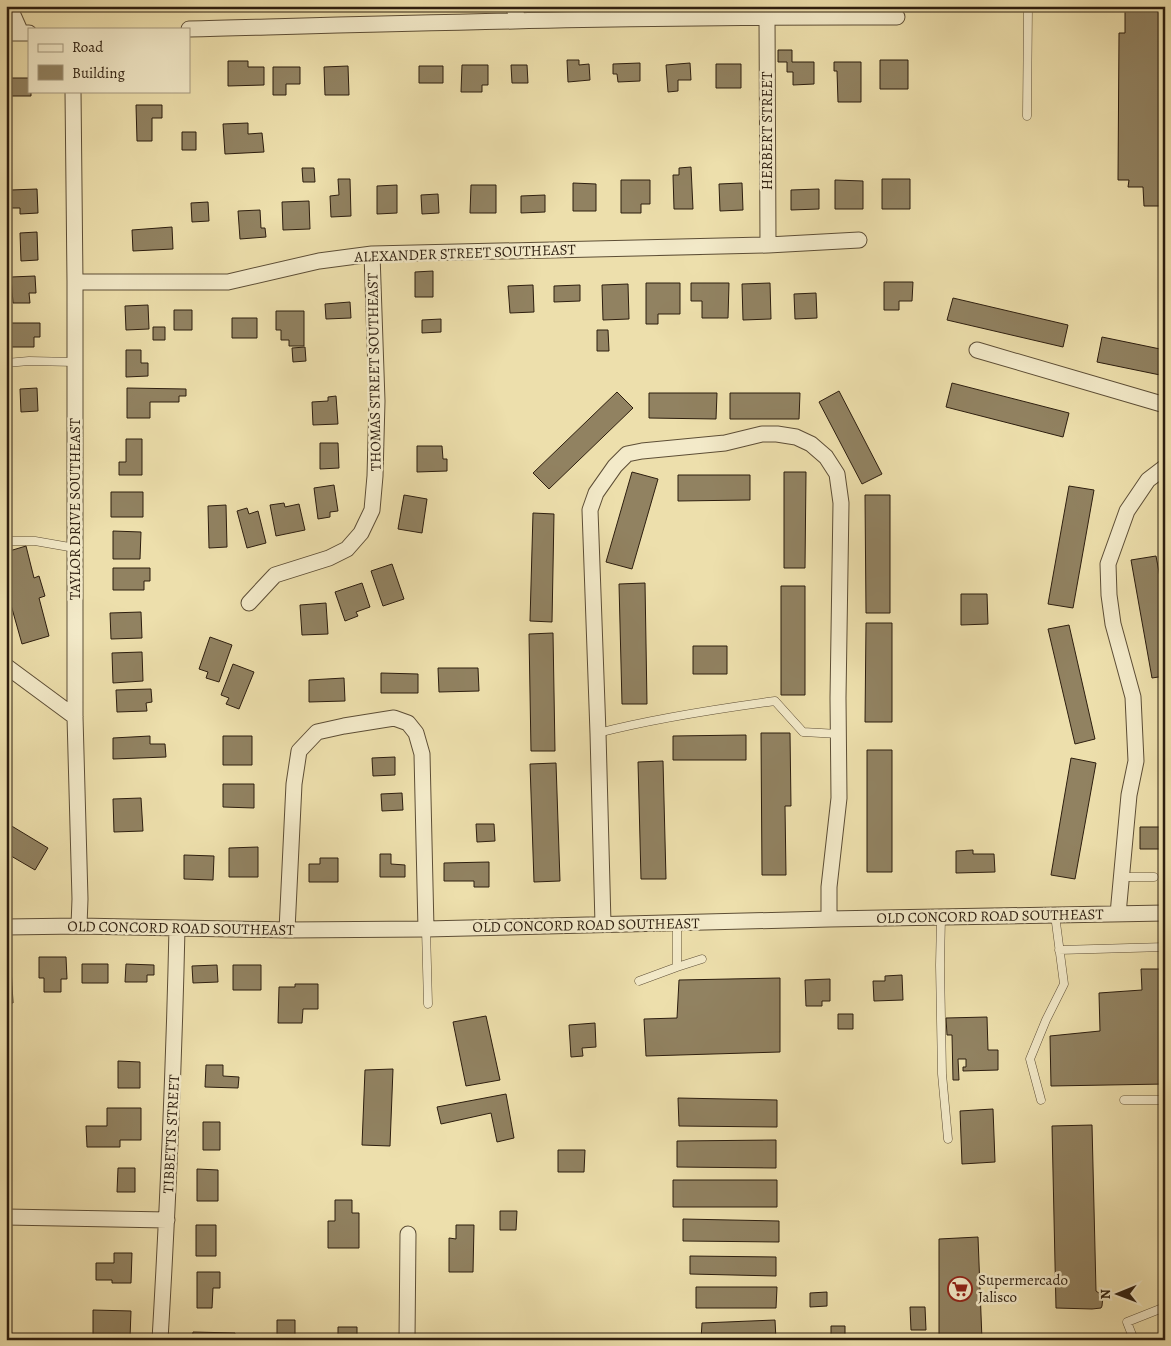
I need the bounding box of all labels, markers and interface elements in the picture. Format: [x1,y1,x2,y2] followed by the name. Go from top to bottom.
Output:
[28,28,190,92] legend
[72,37,104,57] text: Road
[72,63,125,83] text: Building
[757,71,777,190] street label: HERBERT STREET
[353,239,577,267] street label: ALEXANDER STREET SOUTHEAST
[362,272,386,471] street label: THOMAS STREET SOUTHEAST
[65,417,85,600] street label: TAYLOR DRIVE SOUTHEAST
[876,904,1105,928] street label: OLD CONCORD ROAD SOUTHEAST
[472,913,701,937] street label: OLD CONCORD ROAD SOUTHEAST
[67,916,296,940] street label: OLD CONCORD ROAD SOUTHEAST
[158,1073,184,1194] street label: TIBBETTS STREET
[1094,1268,1144,1318] north arrow
[978,1270,1068,1307] place label: Supermercado Jalisco
[947,1276,973,1302] supermarket icon: Supermercado Jalisco
[1096,1289,1115,1299] text: N

